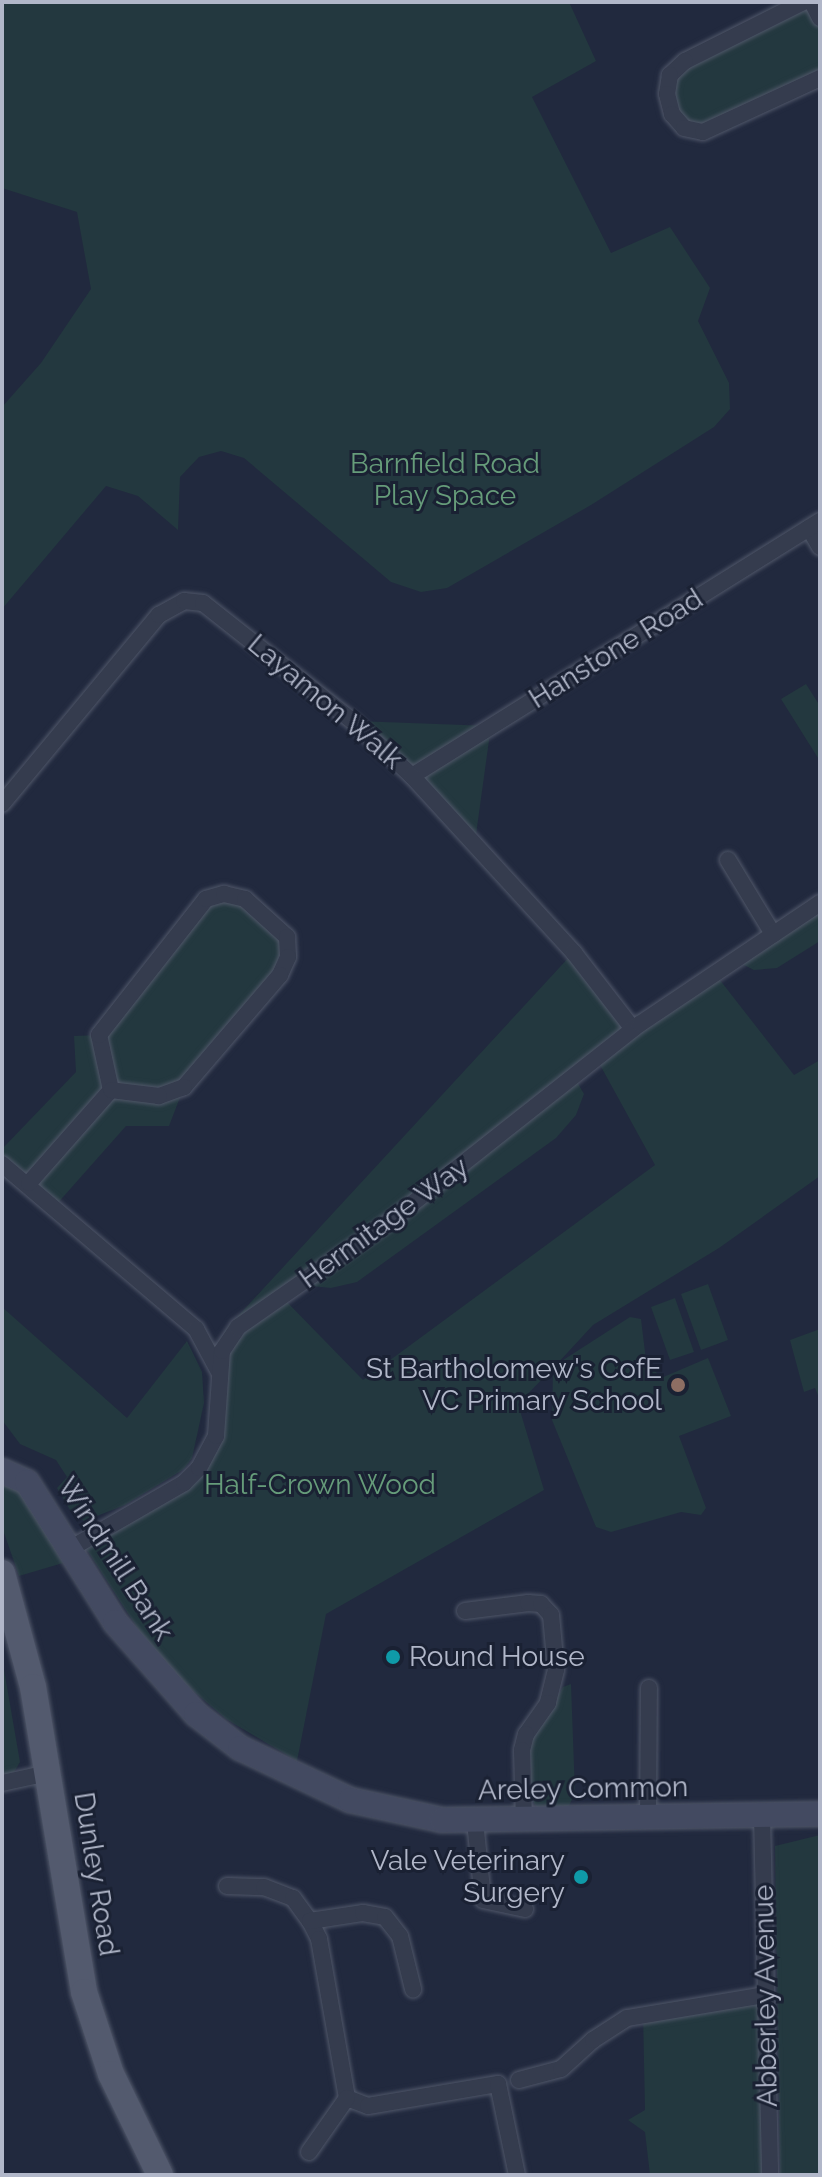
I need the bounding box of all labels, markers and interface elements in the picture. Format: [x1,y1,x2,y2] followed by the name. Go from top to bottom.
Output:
[350,447,540,513] park label: Barnfield Road Play Space
[523,582,709,716] street label: Hanstone Road
[240,627,410,777] street label: Layamon Walk
[292,1150,476,1296] street label: Hermitage Way
[366,1352,662,1418] place label: St Bartholomew's CofE VC Primary School
[669,1376,687,1394] marker: St Bartholomew's CofE VC Primary School
[204,1468,436,1502] park label: Half-Crown Wood
[50,1471,180,1647] street label: Windmill Bank
[409,1640,585,1674] place label: Round House
[384,1648,402,1666] marker: Round House
[477,1770,689,1808] street label: Areley Common
[66,1789,126,1959] street label: Dunley Road
[369,1844,565,1910] place label: Vale Veterinary Surgery
[572,1868,590,1886] marker: Vale Veterinary Surgery
[747,1884,785,2108] street label: Abberley Avenue

